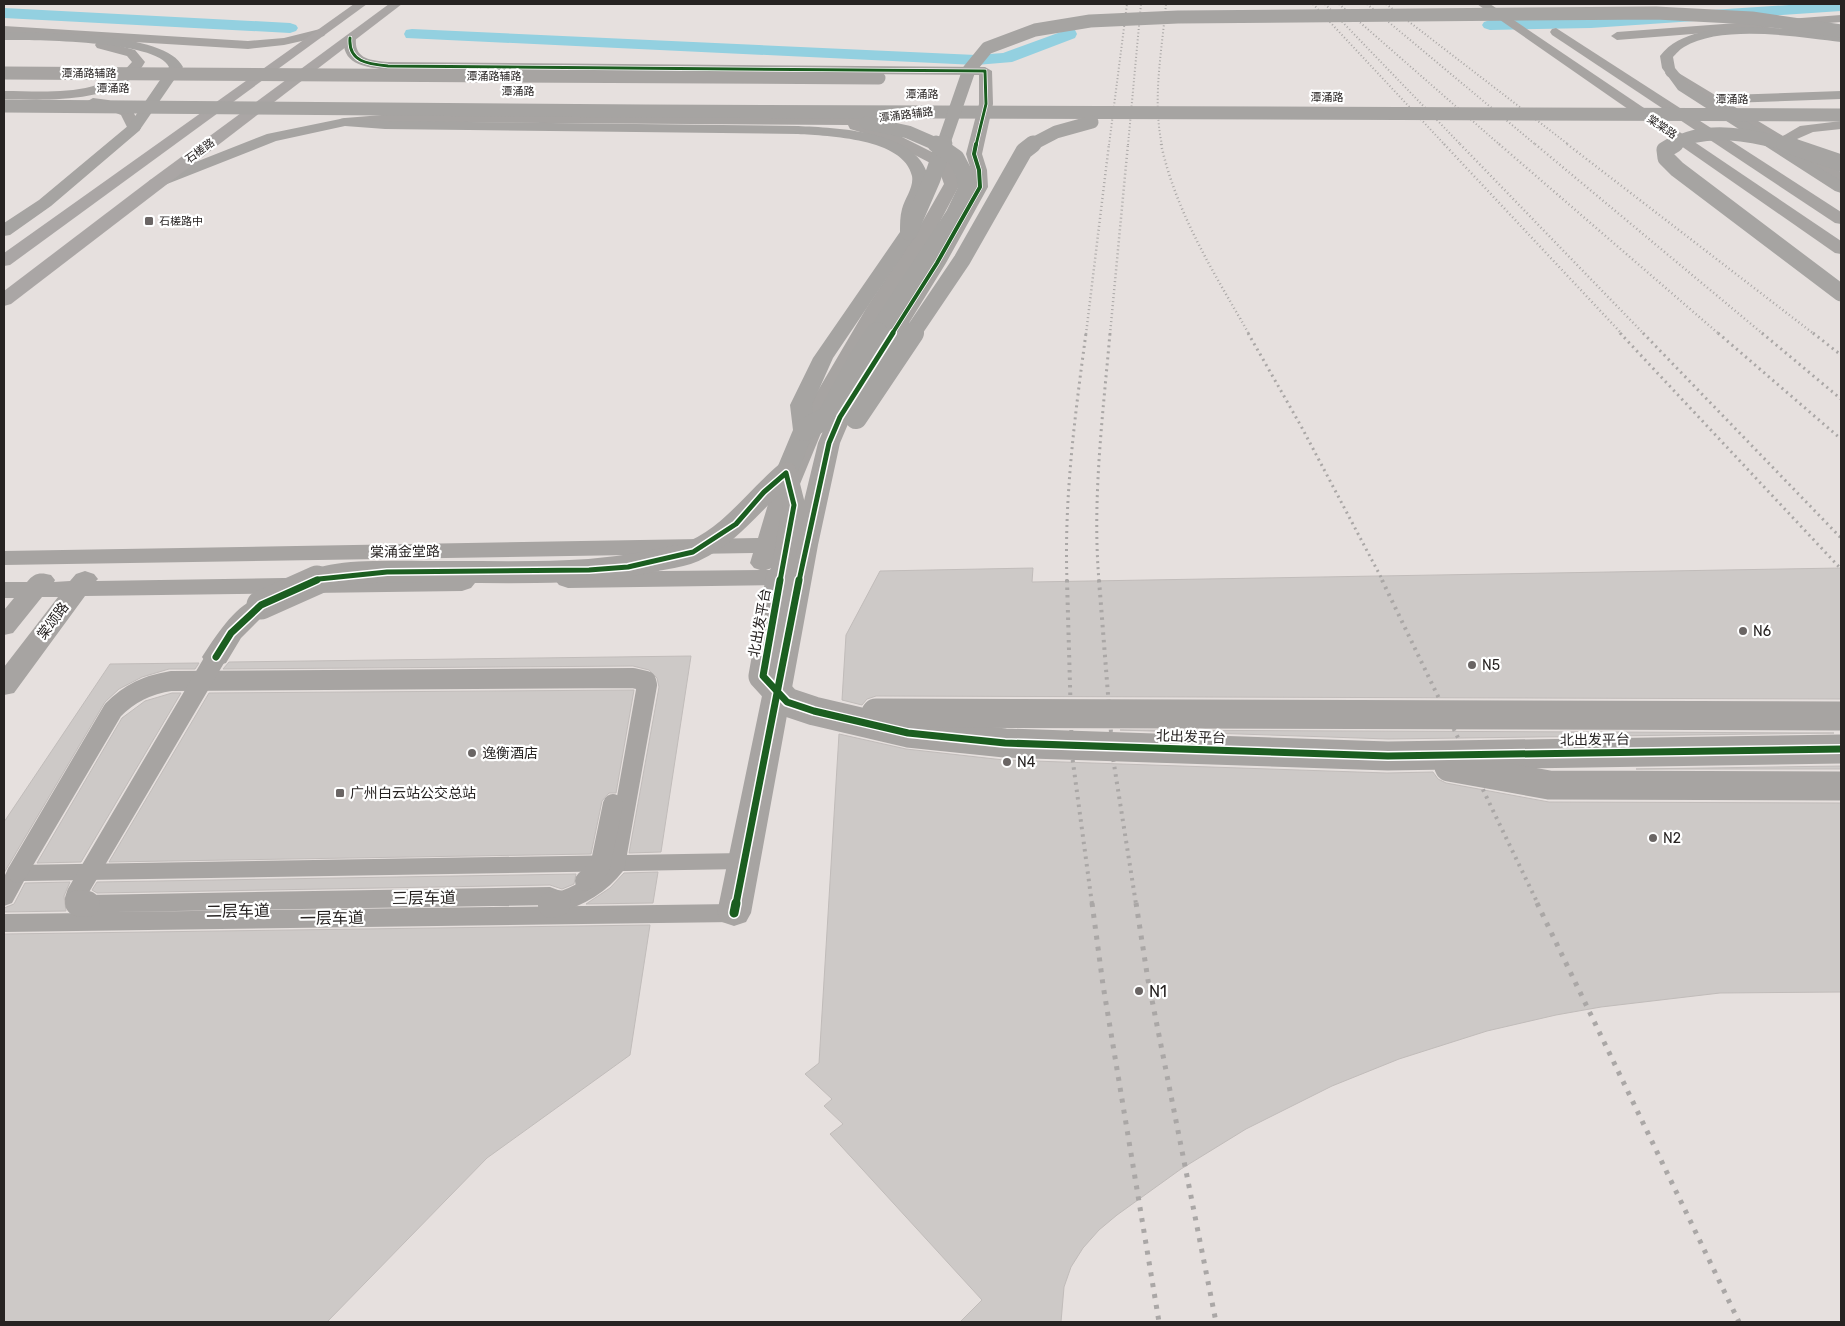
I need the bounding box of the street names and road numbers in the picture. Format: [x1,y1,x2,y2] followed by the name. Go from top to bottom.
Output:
[62,67,117,80] street label: 潭涌路辅路
[467,70,522,83] street label: 潭涌路辅路
[97,82,130,95] street label: 潭涌路
[502,85,535,98] street label: 潭涌路
[906,88,939,101] street label: 潭涌路
[1311,91,1344,104] street label: 潭涌路
[1716,93,1749,106] street label: 潭涌路
[878,105,934,125] street label: 潭涌路辅路
[1645,112,1679,142] street label: 棠棠路
[183,136,217,166] street label: 石槎路
[370,543,440,561] street label: 棠涌金堂路
[746,587,774,659] street label: 北出发平台
[34,599,72,643] street label: 棠颂路
[1156,727,1226,747] street label: 北出发平台
[1560,731,1630,749] street label: 北出发平台
[392,888,456,908] street label: 三层车道
[206,901,270,921] street label: 二层车道
[300,908,364,928] street label: 一层车道

